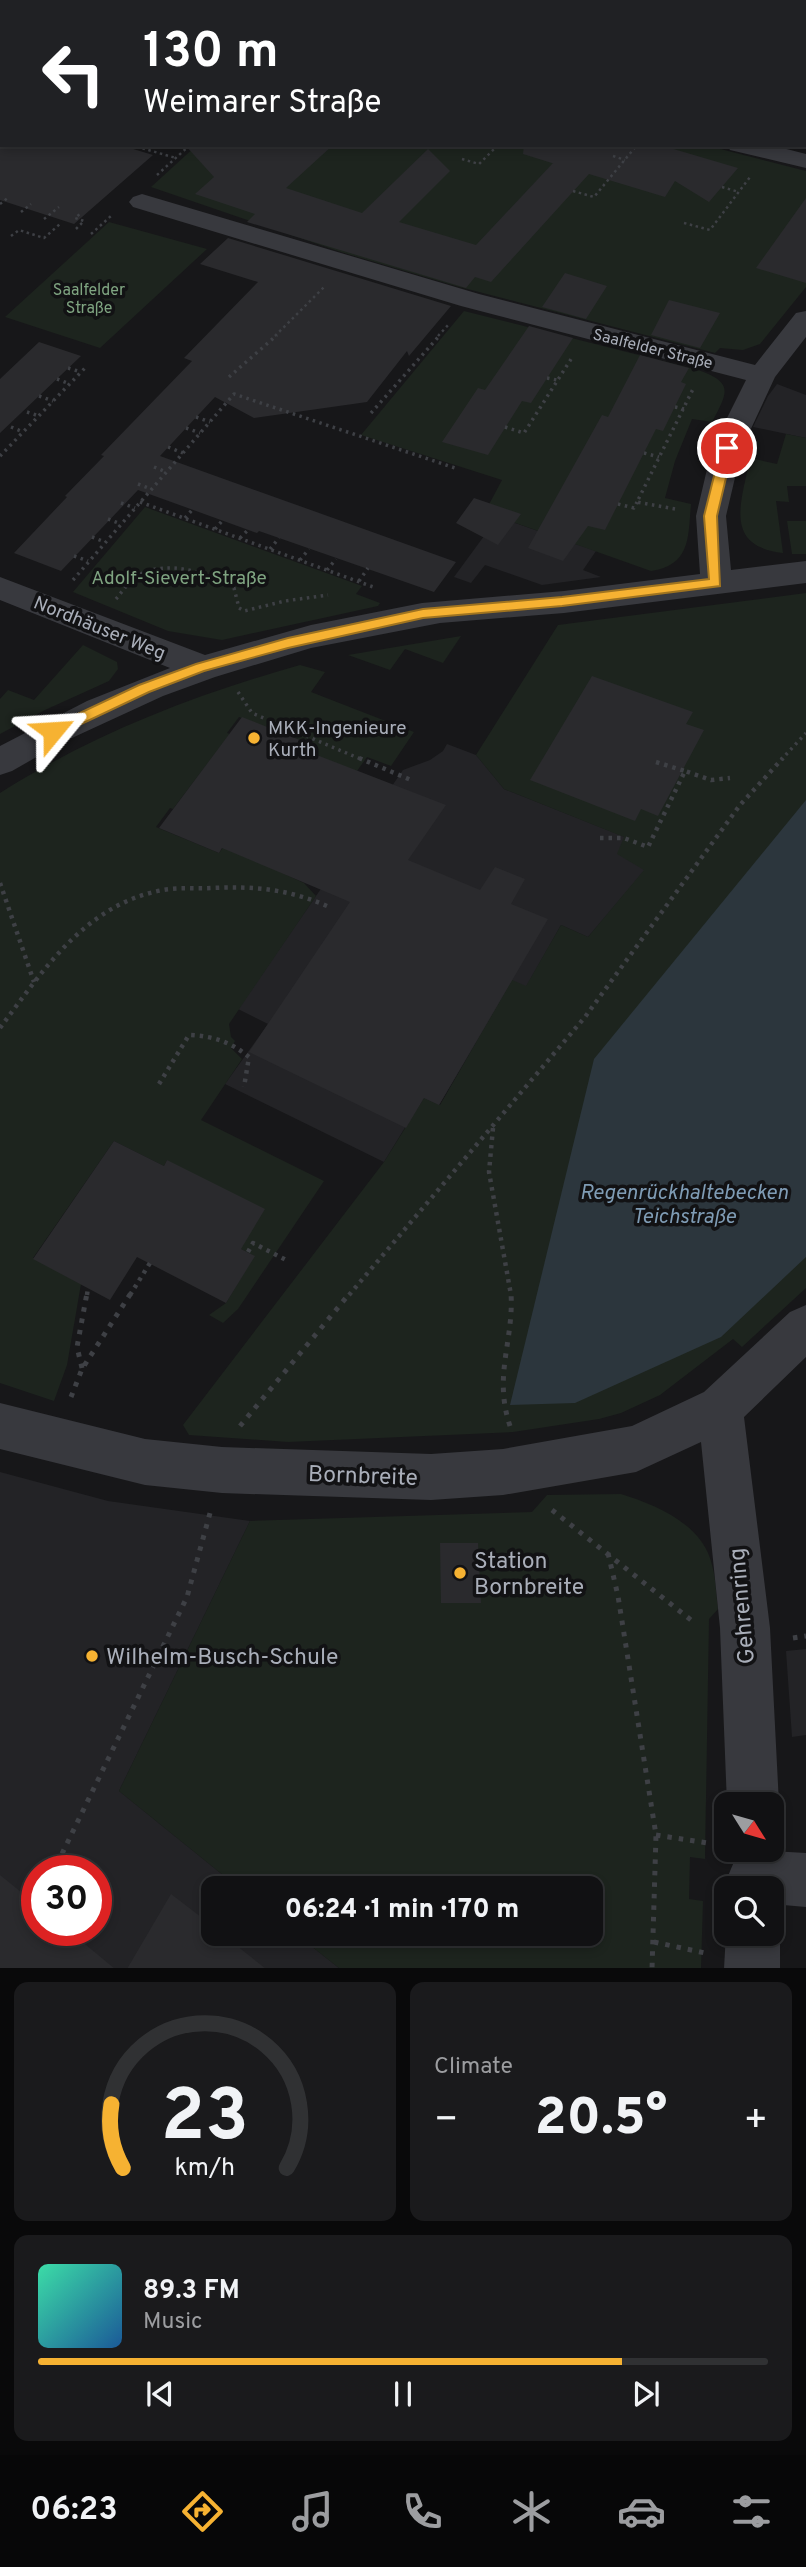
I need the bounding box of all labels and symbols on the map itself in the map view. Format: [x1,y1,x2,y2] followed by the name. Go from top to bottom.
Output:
[53,281,125,319] park label: Saalfelder Straße
[591,325,714,374] street label: Saalfelder Straße
[697,418,757,478] pin
[91,567,267,591] park label: Adolf-Sievert-Straße
[30,591,169,666] street label: Nordhäuser Weg
[16,694,90,768] position arrow
[268,717,406,763] place label: MKK-Ingenieure Kurth
[246,730,262,746] marker: MKK-Ingenieure Kurth
[580,1180,789,1231] water label: Regenrückhaltebecken Teichstraße
[307,1461,418,1494] street label: Bornbreite
[724,1546,763,1665] street label: Gehrenring
[474,1548,584,1603] place label: Station Bornbreite
[452,1565,468,1581] marker: Station Bornbreite
[106,1644,338,1673] place label: Wilhelm-Busch-Schule
[84,1648,100,1664] marker: Wilhelm-Busch-Schule
[714,1792,784,1862] north arrow
[21,1855,112,1946] speed limit sign: 30

